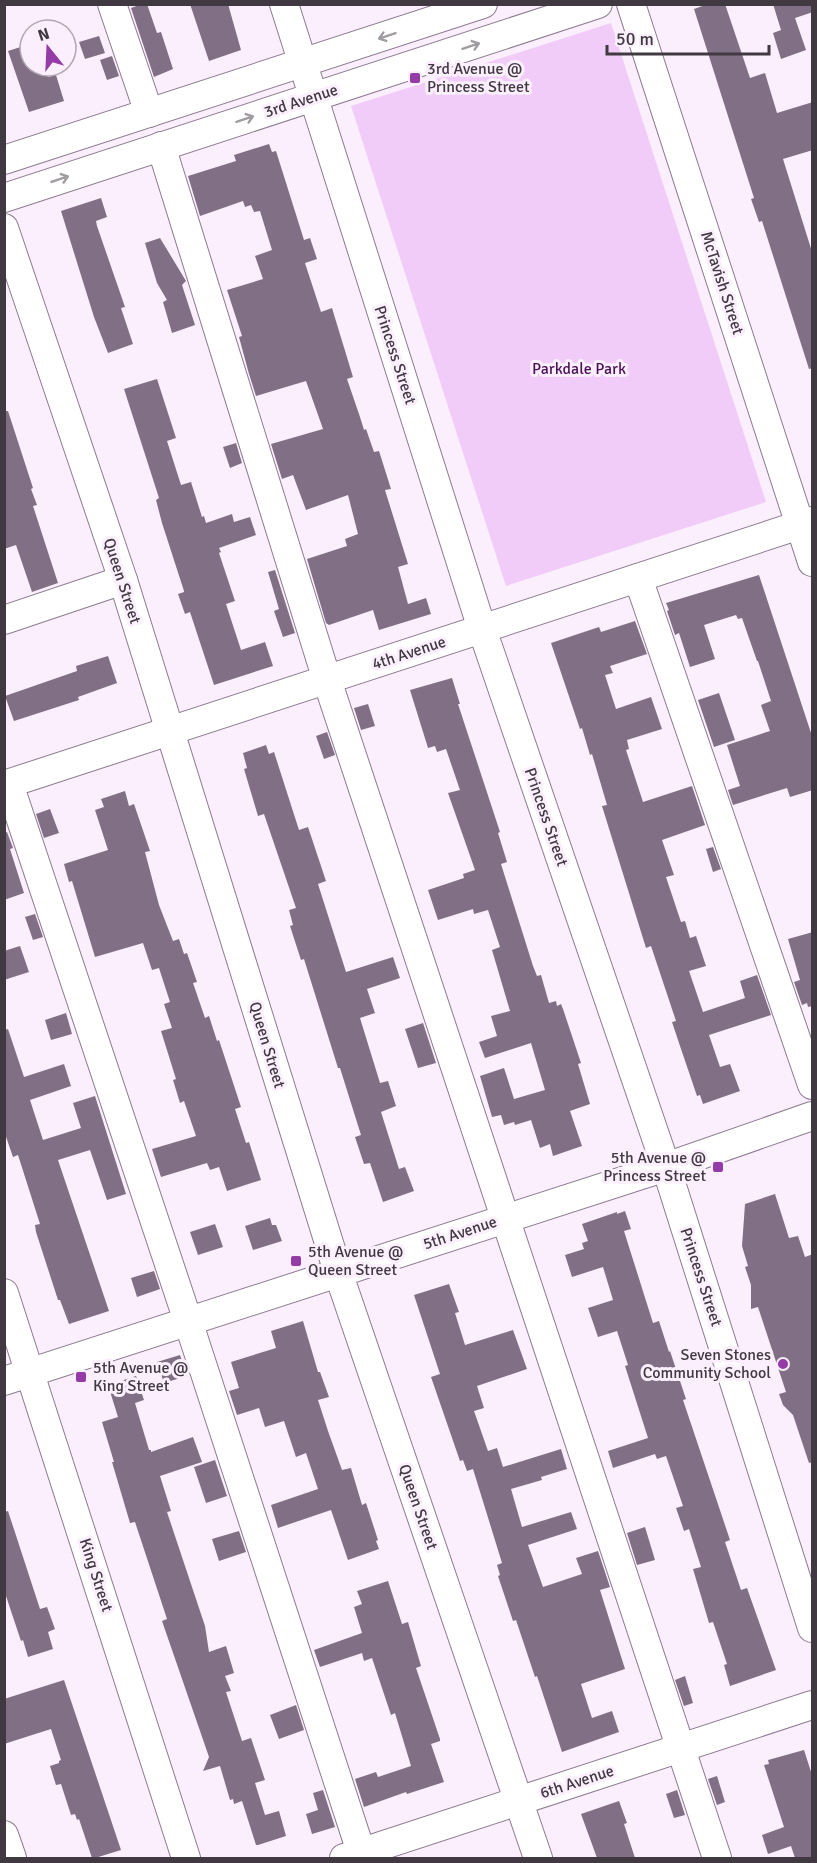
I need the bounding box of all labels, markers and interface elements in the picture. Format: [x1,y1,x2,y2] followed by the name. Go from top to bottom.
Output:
[18,18,78,78] north arrow
[607,18,769,56] scale bar
[35,23,52,46] text: N
[616,28,654,50] text: 50 m
[378,31,397,42] one-way arrow
[461,39,480,50] one-way arrow
[427,59,530,97] place label: 3rd Avenue @ Princess Street
[408,71,422,85] marker: 3rd Avenue @ Princess Street
[262,80,340,122] street label: 3rd Avenue
[236,113,255,124] one-way arrow
[50,173,69,184] one-way arrow
[696,229,748,338] street label: McTavish Street
[370,303,421,407] street label: Princess Street
[532,359,626,379] park label: Parkdale Park
[99,536,145,627] street label: Queen Street
[370,632,448,674] street label: 4th Avenue
[520,765,572,869] street label: Princess Street
[244,999,290,1091] street label: Queen Street
[603,1148,706,1186] place label: 5th Avenue @ Princess Street
[711,1160,725,1174] marker: 5th Avenue @ Princess Street
[421,1212,499,1254] street label: 5th Avenue
[676,1225,727,1329] street label: Princess Street
[308,1242,403,1280] place label: 5th Avenue @ Queen Street
[289,1254,303,1268] marker: 5th Avenue @ Queen Street
[643,1345,771,1383] place label: Seven Stones Community School
[776,1357,790,1371] marker: Seven Stones Community School
[93,1358,188,1396] place label: 5th Avenue @ King Street
[74,1370,88,1384] marker: 5th Avenue @ King Street
[394,1462,442,1553] street label: Queen Street
[75,1536,117,1615] street label: King Street
[538,1761,616,1803] street label: 6th Avenue

